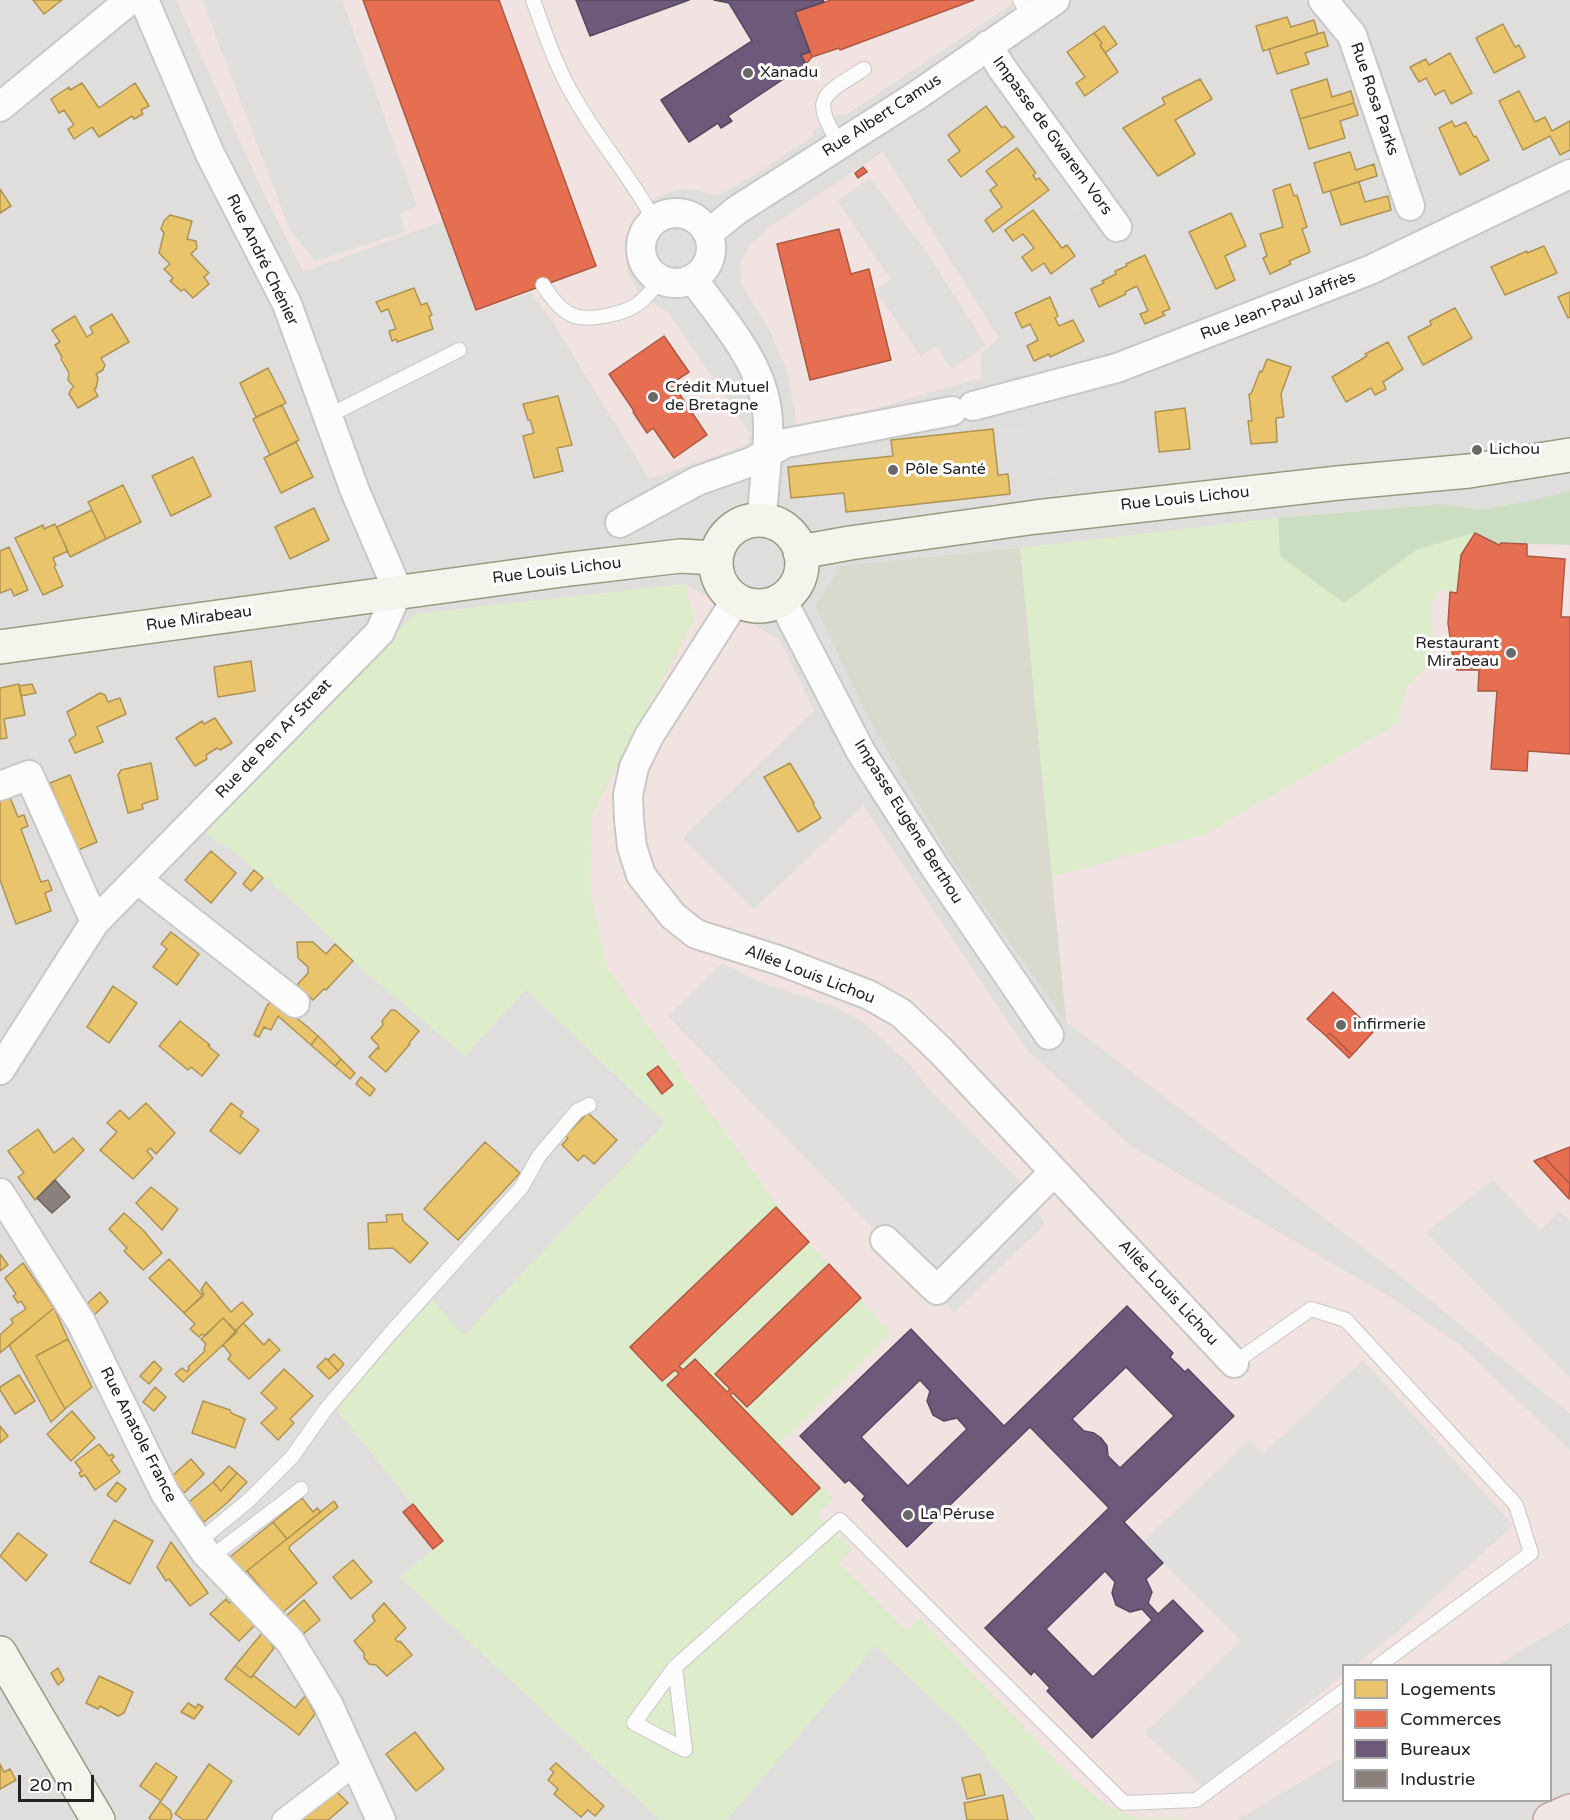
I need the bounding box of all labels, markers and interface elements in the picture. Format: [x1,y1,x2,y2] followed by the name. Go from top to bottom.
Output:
[1346,40,1402,158] street label: Rue Rosa Parks
[988,53,1116,219] street label: Impasse de Gwarem Vors
[760,63,818,83] place label: Xanadu
[741,66,755,80] marker: Xanadu
[819,70,945,162] street label: Rue Albert Camus
[222,191,302,329] street label: Rue André Chénier
[1198,268,1358,344] street label: Rue Jean-Paul Jaffrès
[665,378,769,416] place label: Crédit Mutuel de Bretagne
[646,390,660,404] marker: Crédit Mutuel de Bretagne
[1489,440,1540,460] place label: Lichou
[1470,443,1484,457] marker: Lichou
[905,460,986,480] place label: Pôle Santé
[886,463,900,477] marker: Pôle Santé
[1119,483,1251,515] street label: Rue Louis Lichou
[491,554,623,588] street label: Rue Louis Lichou
[145,602,253,636] street label: Rue Mirabeau
[1415,634,1499,672] place label: Restaurant Mirabeau
[1504,646,1518,660] marker: Restaurant Mirabeau
[212,675,336,803] street label: Rue de Pen Ar Streat
[849,736,967,908] street label: Impasse Eugène Berthou
[742,941,878,1009] street label: Allée Louis Lichou
[1353,1015,1426,1035] place label: infirmerie
[1334,1018,1348,1032] marker: infirmerie
[1114,1236,1222,1350] street label: Allée Louis Lichou
[96,1364,180,1506] street label: Rue Anatole France
[920,1505,995,1525] place label: La Péruse
[901,1508,915,1522] marker: La Péruse
[1342,1664,1552,1802] legend
[1400,1678,1496,1700] text: Logements
[1400,1708,1501,1730] text: Commerces
[1400,1738,1471,1760] text: Bureaux
[21,1763,98,1801] scale bar
[1400,1768,1475,1790] text: Industrie
[29,1774,73,1796] text: 20 m

